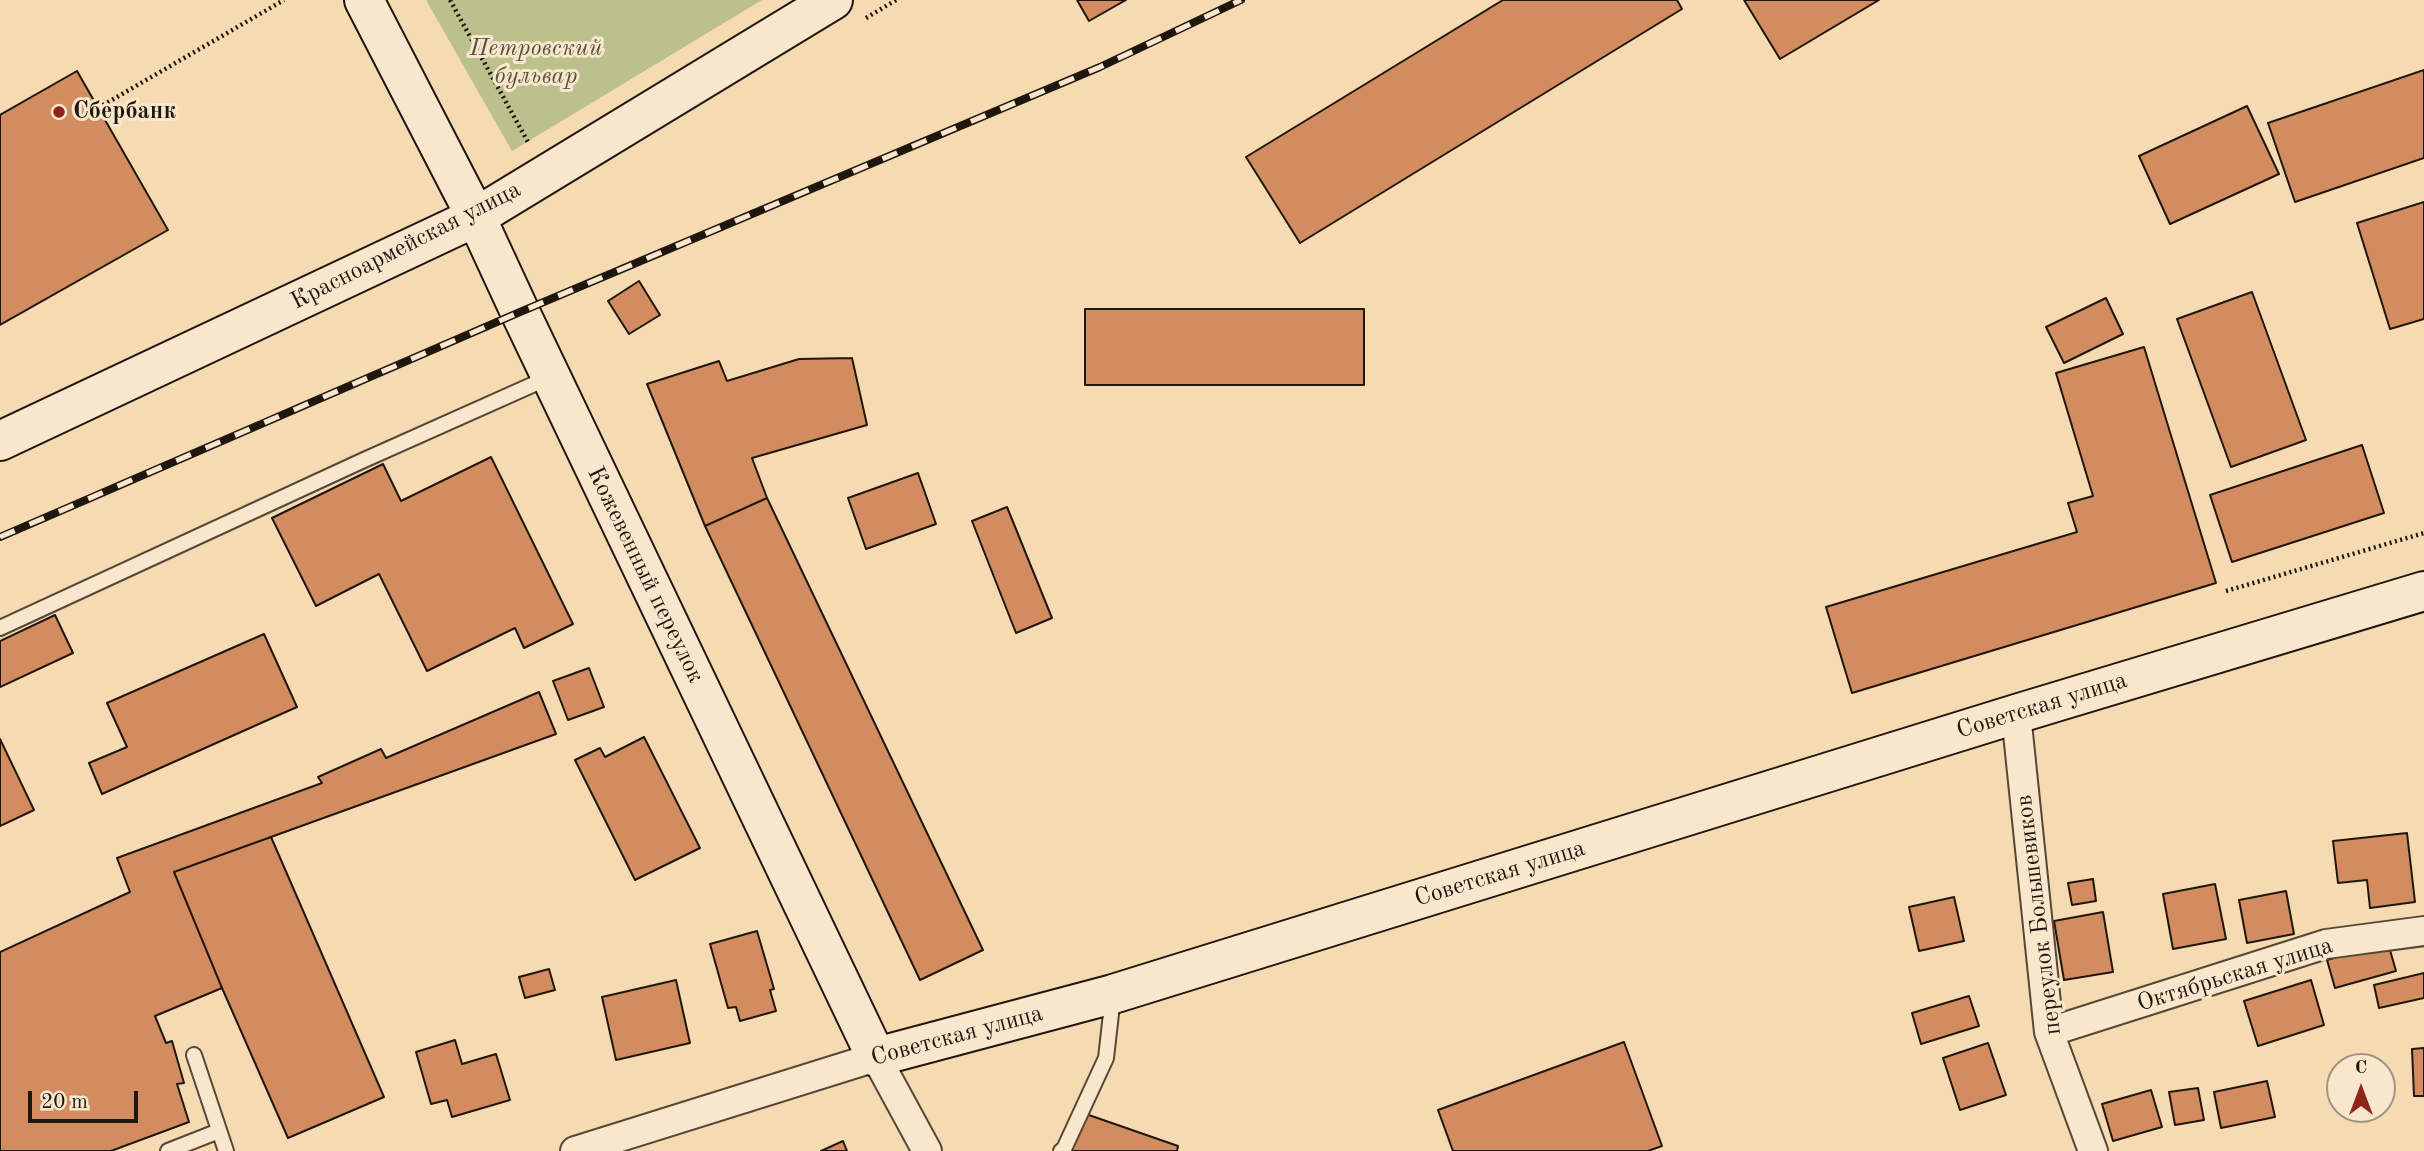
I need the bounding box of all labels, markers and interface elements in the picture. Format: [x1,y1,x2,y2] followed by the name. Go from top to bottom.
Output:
[469,35,603,91] park label: Петровский бульвар
[73,98,176,126] place label: Сбербанк
[51,104,67,120] marker: Сбербанк
[286,175,526,317] street label: Красноармейская улица
[580,462,710,688] street label: Кожевенный переулок
[1953,666,2131,746] street label: Советская улица
[2010,793,2068,1037] street label: переулок Большевиков
[1411,834,1589,914] street label: Советская улица
[2134,932,2336,1018] street label: Октябрьская улица
[868,999,1046,1073] street label: Советская улица
[2326,1053,2396,1123] north arrow
[2355,1059,2367,1078] text: С
[32,1078,142,1122] scale bar
[41,1092,88,1113] text: 20 m

